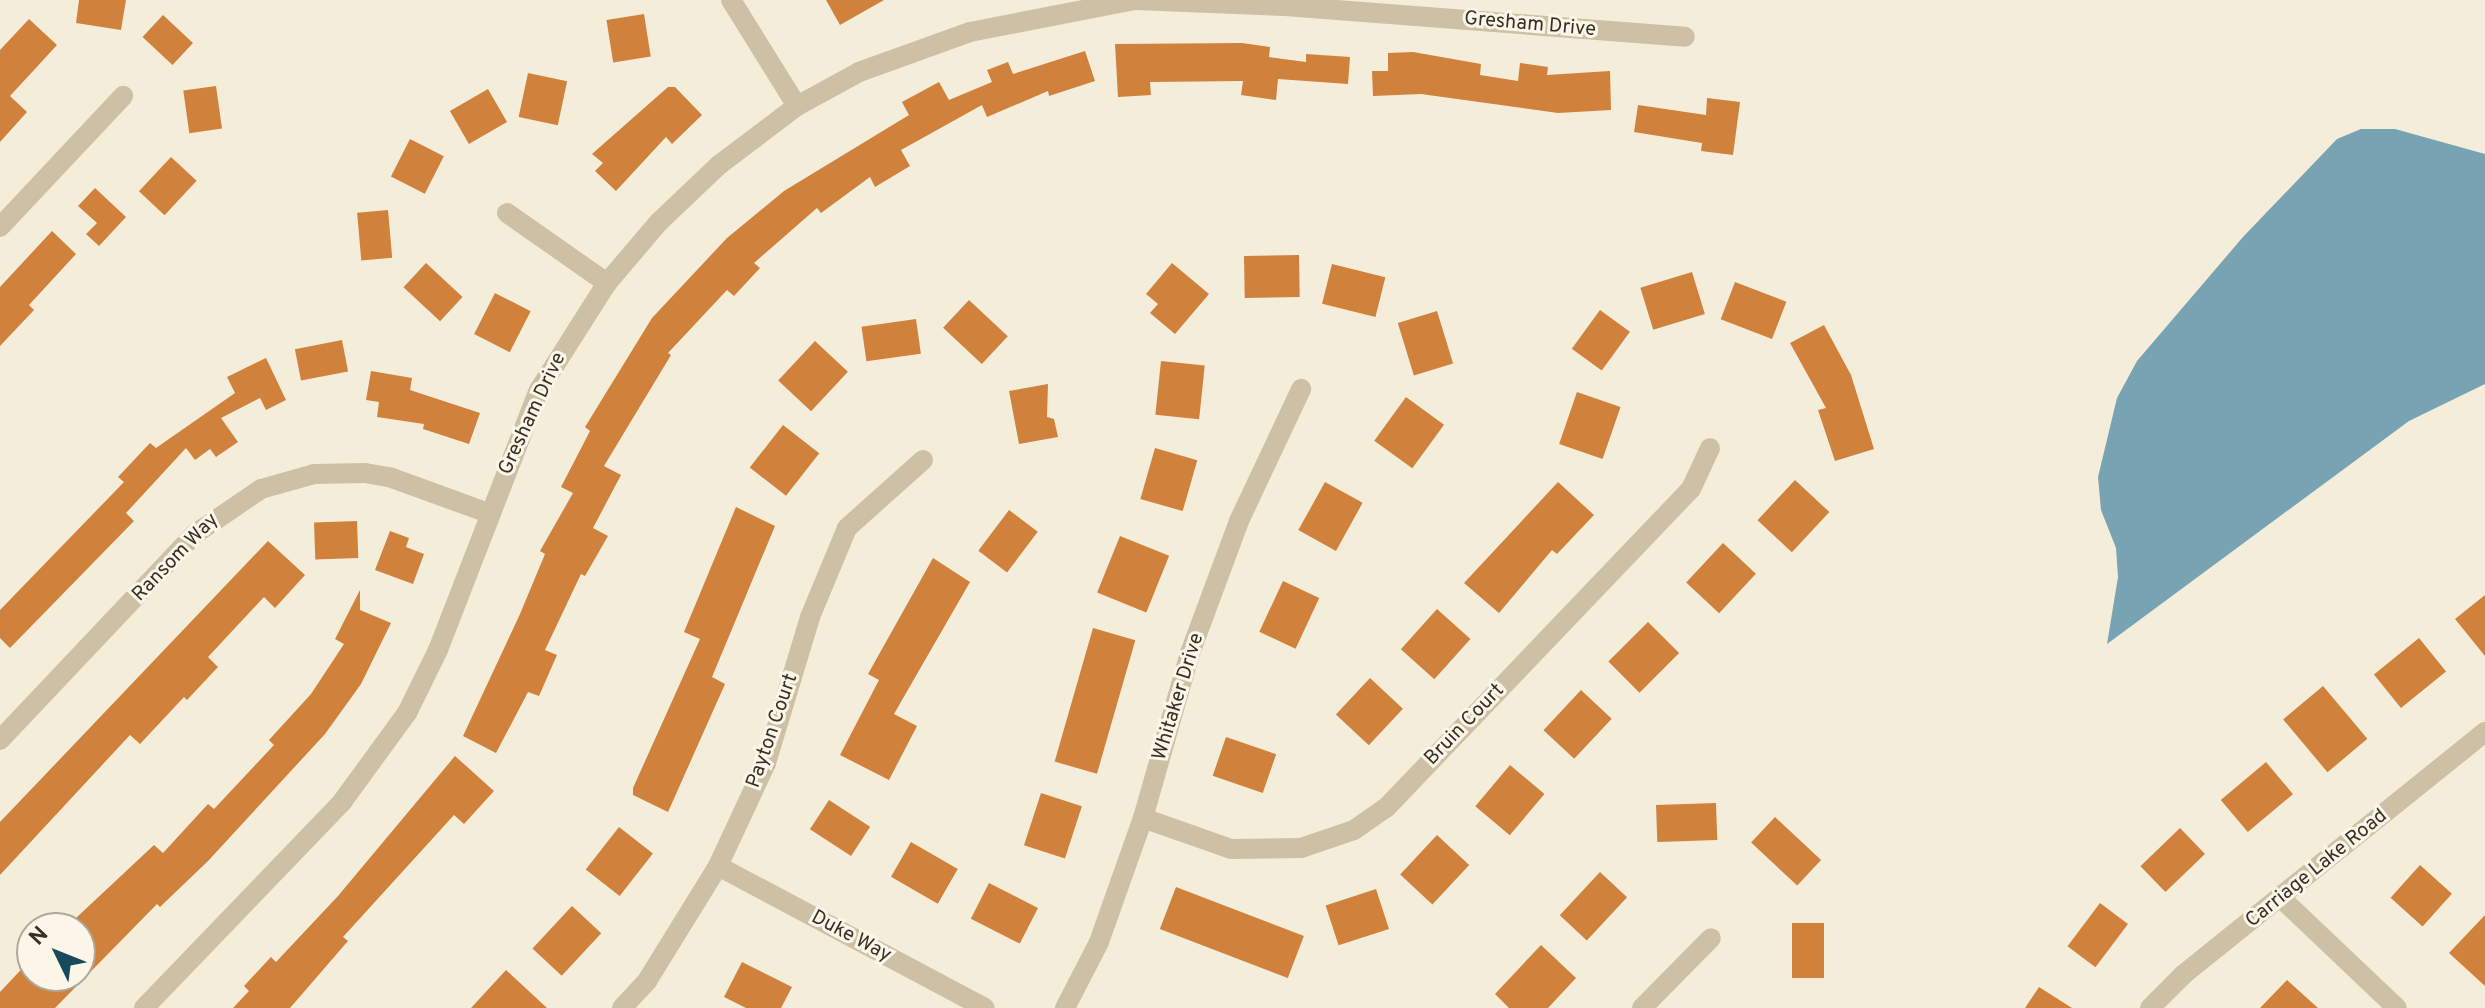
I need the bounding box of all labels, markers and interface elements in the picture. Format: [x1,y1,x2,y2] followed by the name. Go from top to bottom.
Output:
[1463,7,1597,43] street label: Gresham Drive
[494,349,572,479] street label: Gresham Drive
[128,509,224,607] street label: Ransom Way
[1148,630,1210,764] street label: Whitaker Drive
[742,671,804,791] street label: Payton Court
[1420,679,1510,771] street label: Bruin Court
[2241,805,2393,933] street label: Carriage Lake Road
[807,906,895,968] street label: Duke Way
[16,912,96,992] north arrow
[24,922,55,952] text: N

